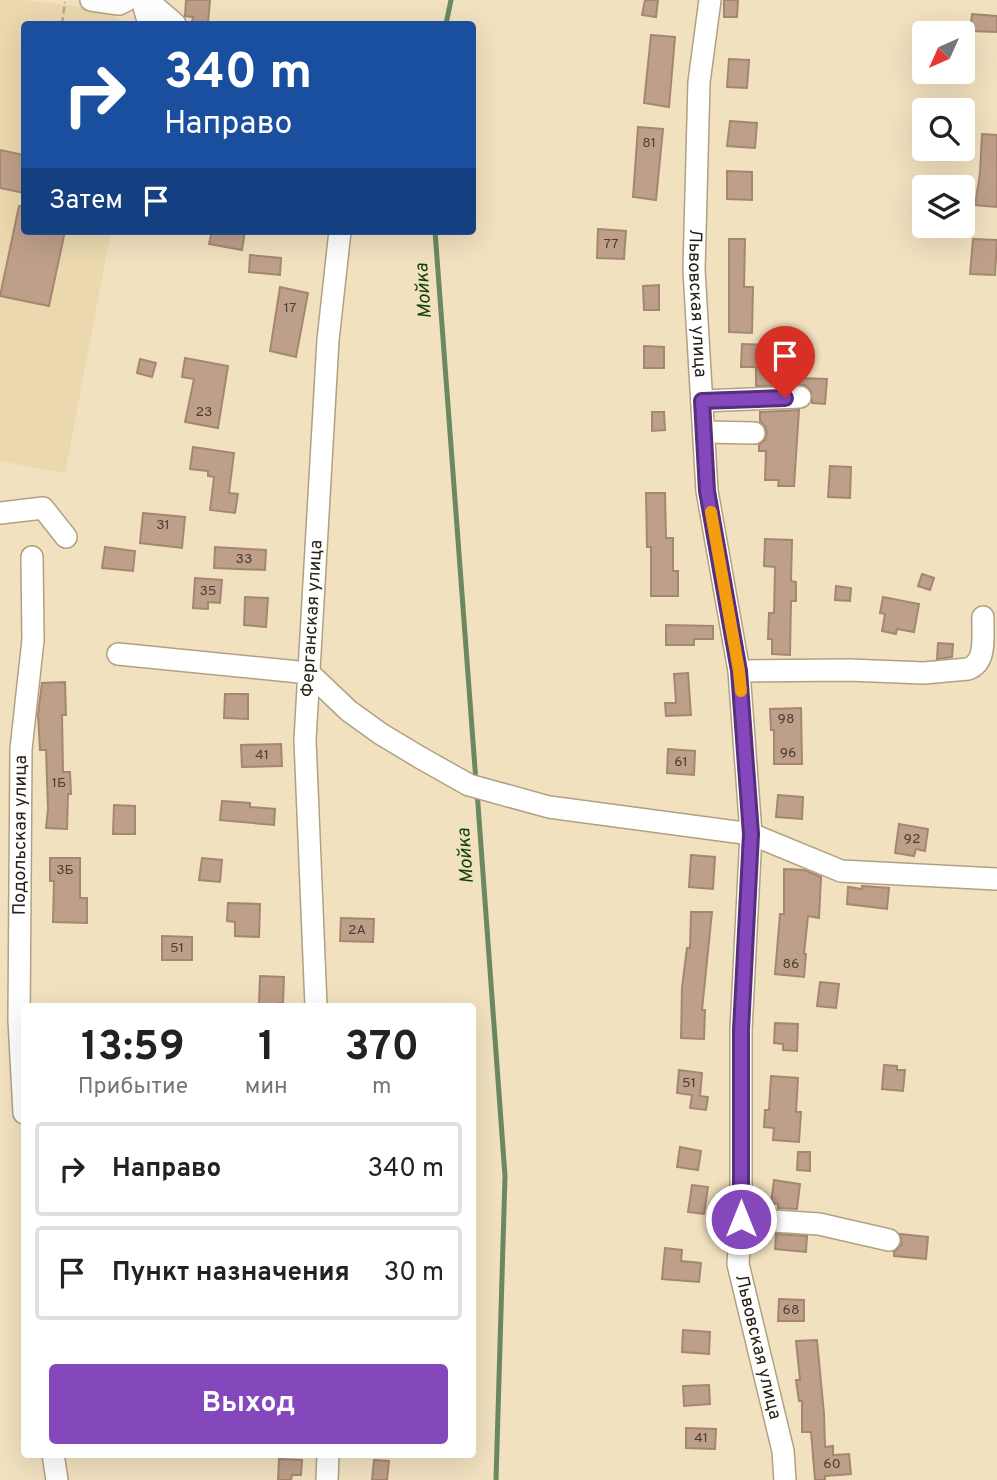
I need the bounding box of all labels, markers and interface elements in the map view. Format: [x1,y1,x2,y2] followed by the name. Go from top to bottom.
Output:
[912,21,975,84] north arrow
[912,21,975,238] map controls
[164,44,312,106] text: 340 m
[49,49,140,140] icon: right
[912,98,975,161] button: search
[164,105,292,145] text: Направо
[642,135,656,152] house number: 81
[912,175,975,238] button: layers
[137,182,175,220] icon: arrive
[49,185,123,218] text: Затем
[682,229,712,378] street label: Львовская улица
[603,236,619,253] house number: 77
[410,262,438,320] water label: Мойка
[284,300,296,317] house number: 17
[755,326,815,398] pin
[766,337,804,375] icon: arrive
[196,404,213,421] house number: 23
[156,517,170,534] house number: 31
[296,539,328,698] street label: Ферганская улица
[236,551,252,568] house number: 33
[199,583,217,600] house number: 35
[778,711,794,728] house number: 98
[780,745,796,762] house number: 96
[255,747,269,764] house number: 41
[674,754,688,771] house number: 61
[8,755,32,915] street label: Подольская улица
[52,775,66,792] house number: 1Б
[452,827,480,885] water label: Мойка
[904,831,920,848] house number: 92
[56,862,74,879] house number: 3Б
[348,922,366,939] house number: 2А
[170,940,184,957] house number: 51
[783,956,799,973] house number: 86
[81,1022,185,1075] text: 13:59
[258,1022,275,1075] text: 1
[345,1022,419,1075] text: 370
[78,1073,188,1102] text: Прибытие
[245,1073,288,1102] text: мин
[372,1073,392,1102] text: m
[682,1075,696,1092] house number: 51
[53,1150,91,1188] icon: right
[112,1153,221,1186] text: Направо
[367,1153,444,1186] text: 340 m
[704,1182,778,1256] position arrow
[53,1254,91,1292] icon: arrive
[112,1257,350,1290] text: Пункт назначения
[384,1257,444,1290] text: 30 m
[729,1272,787,1422] street label: Львовская улица
[783,1302,799,1319] house number: 68
[49,1364,448,1444] button: Выход
[694,1430,708,1447] house number: 41
[823,1456,841,1473] house number: 60

